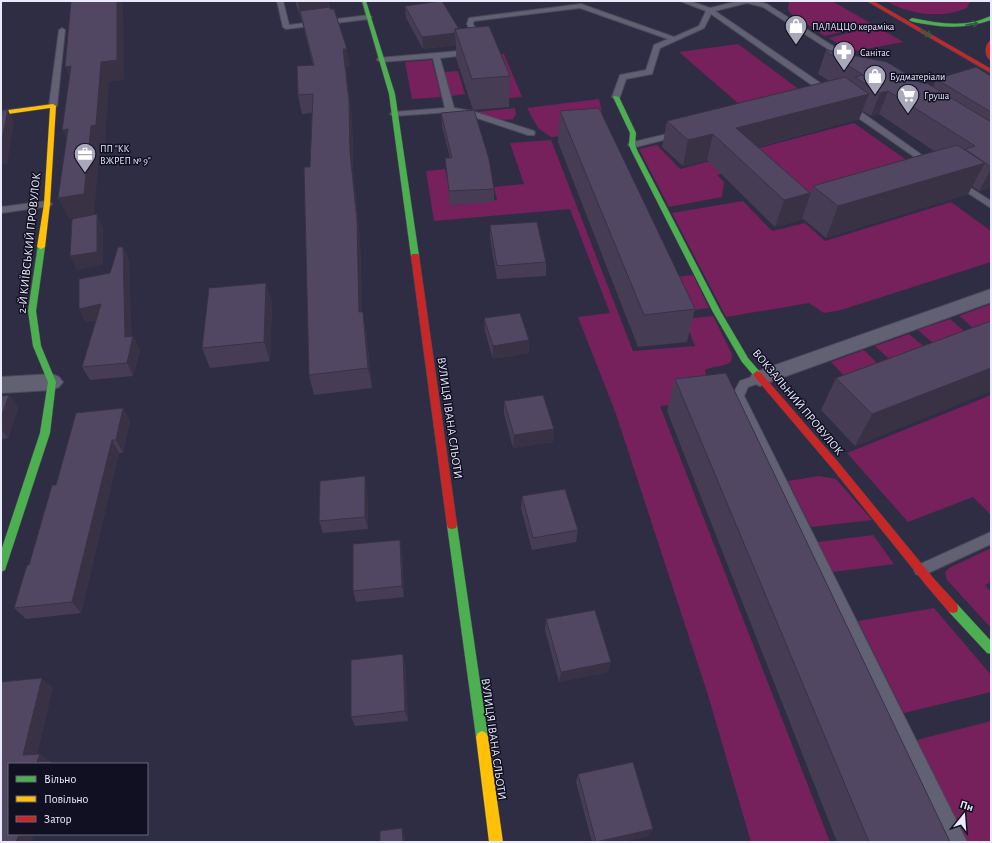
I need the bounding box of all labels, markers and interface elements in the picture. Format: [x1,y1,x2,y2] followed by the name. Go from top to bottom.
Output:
[783,13,809,46] shop icon: ПАЛАЦЦО кераміка
[965,20,978,27] one-way arrow
[812,22,895,32] place label: ПАЛАЦЦО кераміка
[920,29,932,37] one-way arrow
[831,39,857,72] pharmacy icon: Санітас
[860,48,890,58] place label: Санітас
[862,63,888,96] shop icon: Будматеріали
[890,72,945,82] place label: Будматеріали
[895,82,921,115] supermarket icon: Груша
[924,91,950,101] place label: Груша
[72,141,98,174] office icon: ПП "КК ВЖРЕП № 9"
[100,144,151,166] place label: ПП "КК ВЖРЕП № 9"
[15,172,42,314] street label: 2-Й КИЇВСЬКИЙ ПРОВУЛОК
[750,346,846,457] street label: ВОКЗАЛЬНИЙ ПРОВУЛОК
[435,356,465,480] street label: ВУЛИЦЯ ІВАНА СЛЬОТИ
[479,677,509,801] street label: ВУЛИЦЯ ІВАНА СЛЬОТИ
[8,763,148,835] legend
[44,773,76,785] text: Вільно
[44,793,89,805] text: Повільно
[944,795,984,835] north arrow
[959,799,975,813] text: Пн
[44,813,72,825] text: Затор

